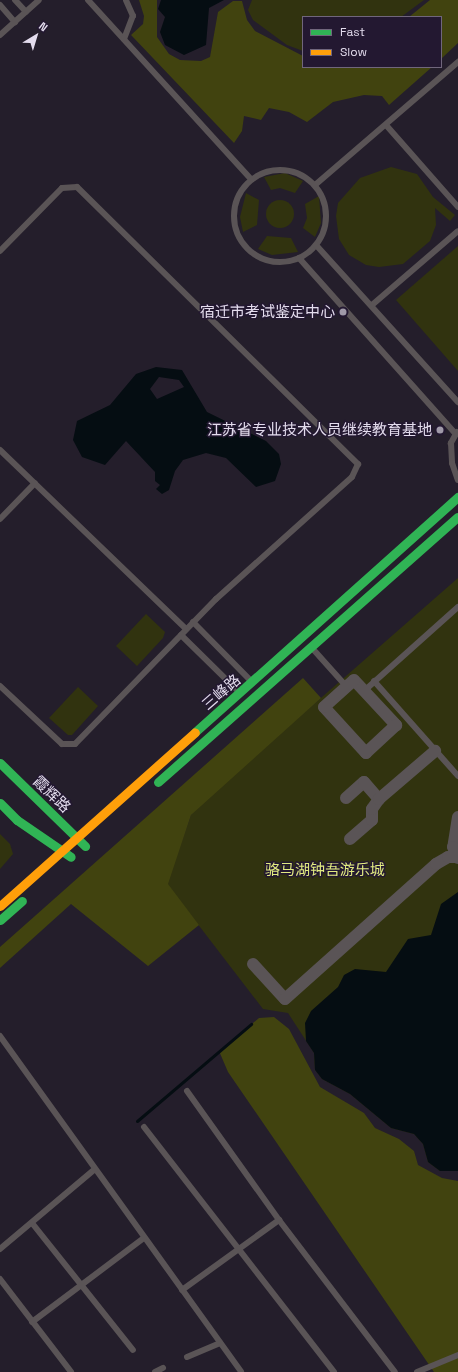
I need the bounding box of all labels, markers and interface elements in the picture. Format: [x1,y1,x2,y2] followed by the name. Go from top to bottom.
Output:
[16,16,56,56] north arrow
[302,16,442,68] legend
[36,19,51,34] text: N
[340,24,365,40] text: Fast
[340,44,367,60] text: Slow
[200,303,335,321] place label: 宿迁市考试鉴定中心
[338,307,348,317] marker: 宿迁市考试鉴定中心
[207,421,432,439] place label: 江苏省专业技术人员继续教育基地
[435,425,445,435] marker: 江苏省专业技术人员继续教育基地
[198,670,244,714] street label: 三峰路
[30,772,74,816] street label: 霞辉路
[265,861,385,879] park label: 骆马湖钟吾游乐城

